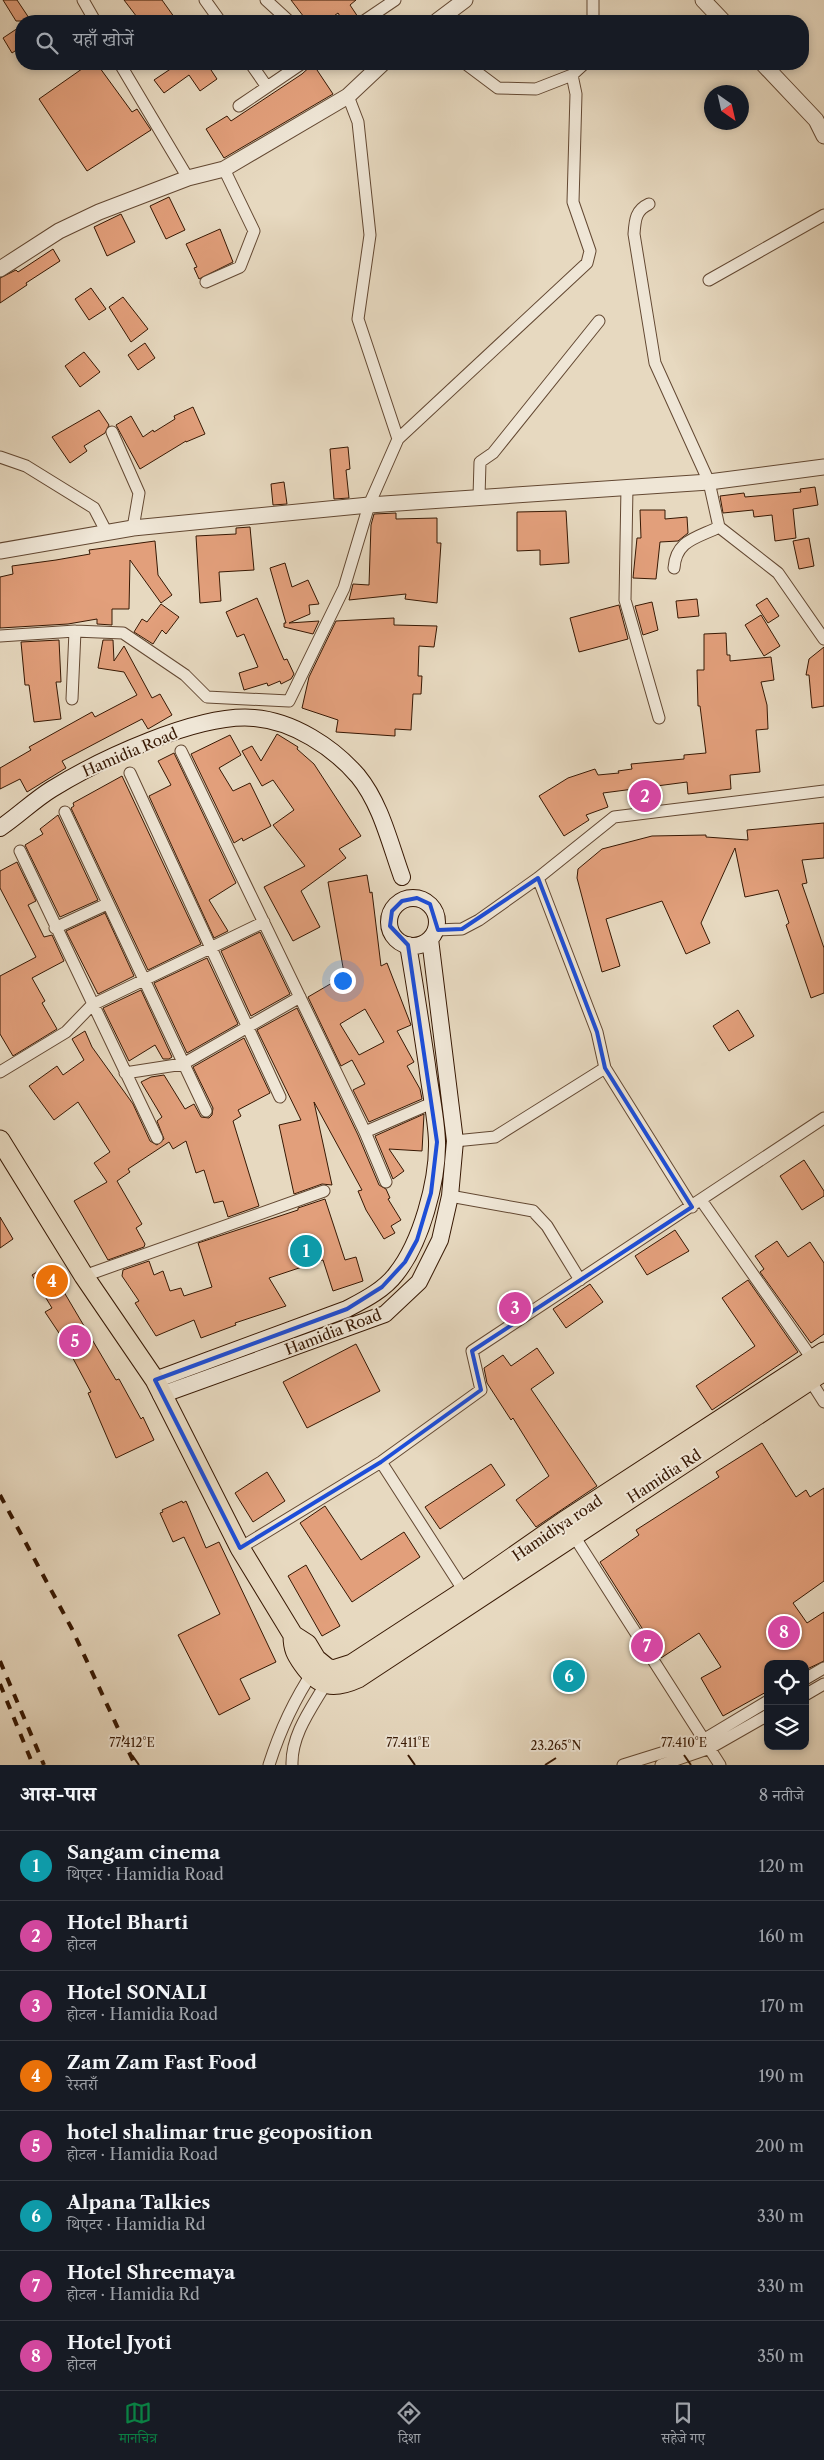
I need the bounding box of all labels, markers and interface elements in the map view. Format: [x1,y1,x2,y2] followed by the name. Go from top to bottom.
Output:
[15,15,809,70] search box
[73,28,134,51] text: यहाँ खोजें
[33,29,61,57] icon: search
[704,85,749,130] north arrow
[79,723,181,781] street label: Hamidia Road
[629,777,661,815] pin: 2
[330,968,356,994] your location
[290,1232,322,1270] pin: 1
[36,1262,68,1300] pin: 4
[499,1289,531,1327] pin: 3
[282,1305,384,1359] street label: Hamidia Road
[59,1322,91,1360] pin: 5
[623,1445,705,1507] street label: Hamidia Rd
[508,1491,606,1565] street label: Hamidiya road
[768,1613,800,1651] pin: 8
[631,1627,663,1665] pin: 7
[553,1657,585,1695] pin: 6
[764,1660,809,1750] map controls
[764,1660,809,1705] button: locate
[764,1705,809,1750] button: layers
[109,1735,155,1750] text: 77.412°E
[386,1735,430,1750] text: 77.411°E
[661,1735,707,1750] text: 77.410°E
[530,1738,582,1753] text: 23.265°N
[20,1781,96,1806] text: आस-पास
[759,1785,804,1805] text: 8 नतीजे
[67,1841,220,1864] text: Sangam cinema
[32,1856,40,1876] text: 1
[759,1856,804,1876] text: 120 m
[67,1864,224,1884] text: थिएटर · Hamidia Road
[67,1911,188,1934] text: Hotel Bharti
[31,1926,41,1946] text: 2
[759,1926,804,1946] text: 160 m
[67,1934,96,1954] text: होटल
[67,1981,207,2004] text: Hotel SONALI
[31,1996,41,2016] text: 3
[760,1996,804,2016] text: 170 m
[67,2004,218,2024] text: होटल · Hamidia Road
[67,2051,257,2074] text: Zam Zam Fast Food
[31,2066,41,2086] text: 4
[759,2066,804,2086] text: 190 m
[67,2074,98,2094] text: रेस्तराँ
[67,2121,372,2144] text: hotel shalimar true geoposition
[32,2136,40,2156] text: 5
[755,2136,804,2156] text: 200 m
[67,2144,218,2164] text: होटल · Hamidia Road
[67,2191,210,2214] text: Alpana Talkies
[31,2206,41,2226] text: 6
[757,2206,804,2226] text: 330 m
[67,2214,206,2234] text: थिएटर · Hamidia Rd
[67,2261,235,2284] text: Hotel Shreemaya
[32,2276,40,2296] text: 7
[757,2276,804,2296] text: 330 m
[67,2284,200,2304] text: होटल · Hamidia Rd
[67,2331,172,2354] text: Hotel Jyoti
[31,2346,41,2366] text: 8
[757,2346,804,2366] text: 350 m
[67,2354,96,2374] text: होटल
[119,2399,157,2452] tab: मानचित्र
[395,2399,423,2452] tab: दिशा
[661,2399,705,2452] tab: सहेजे गए

